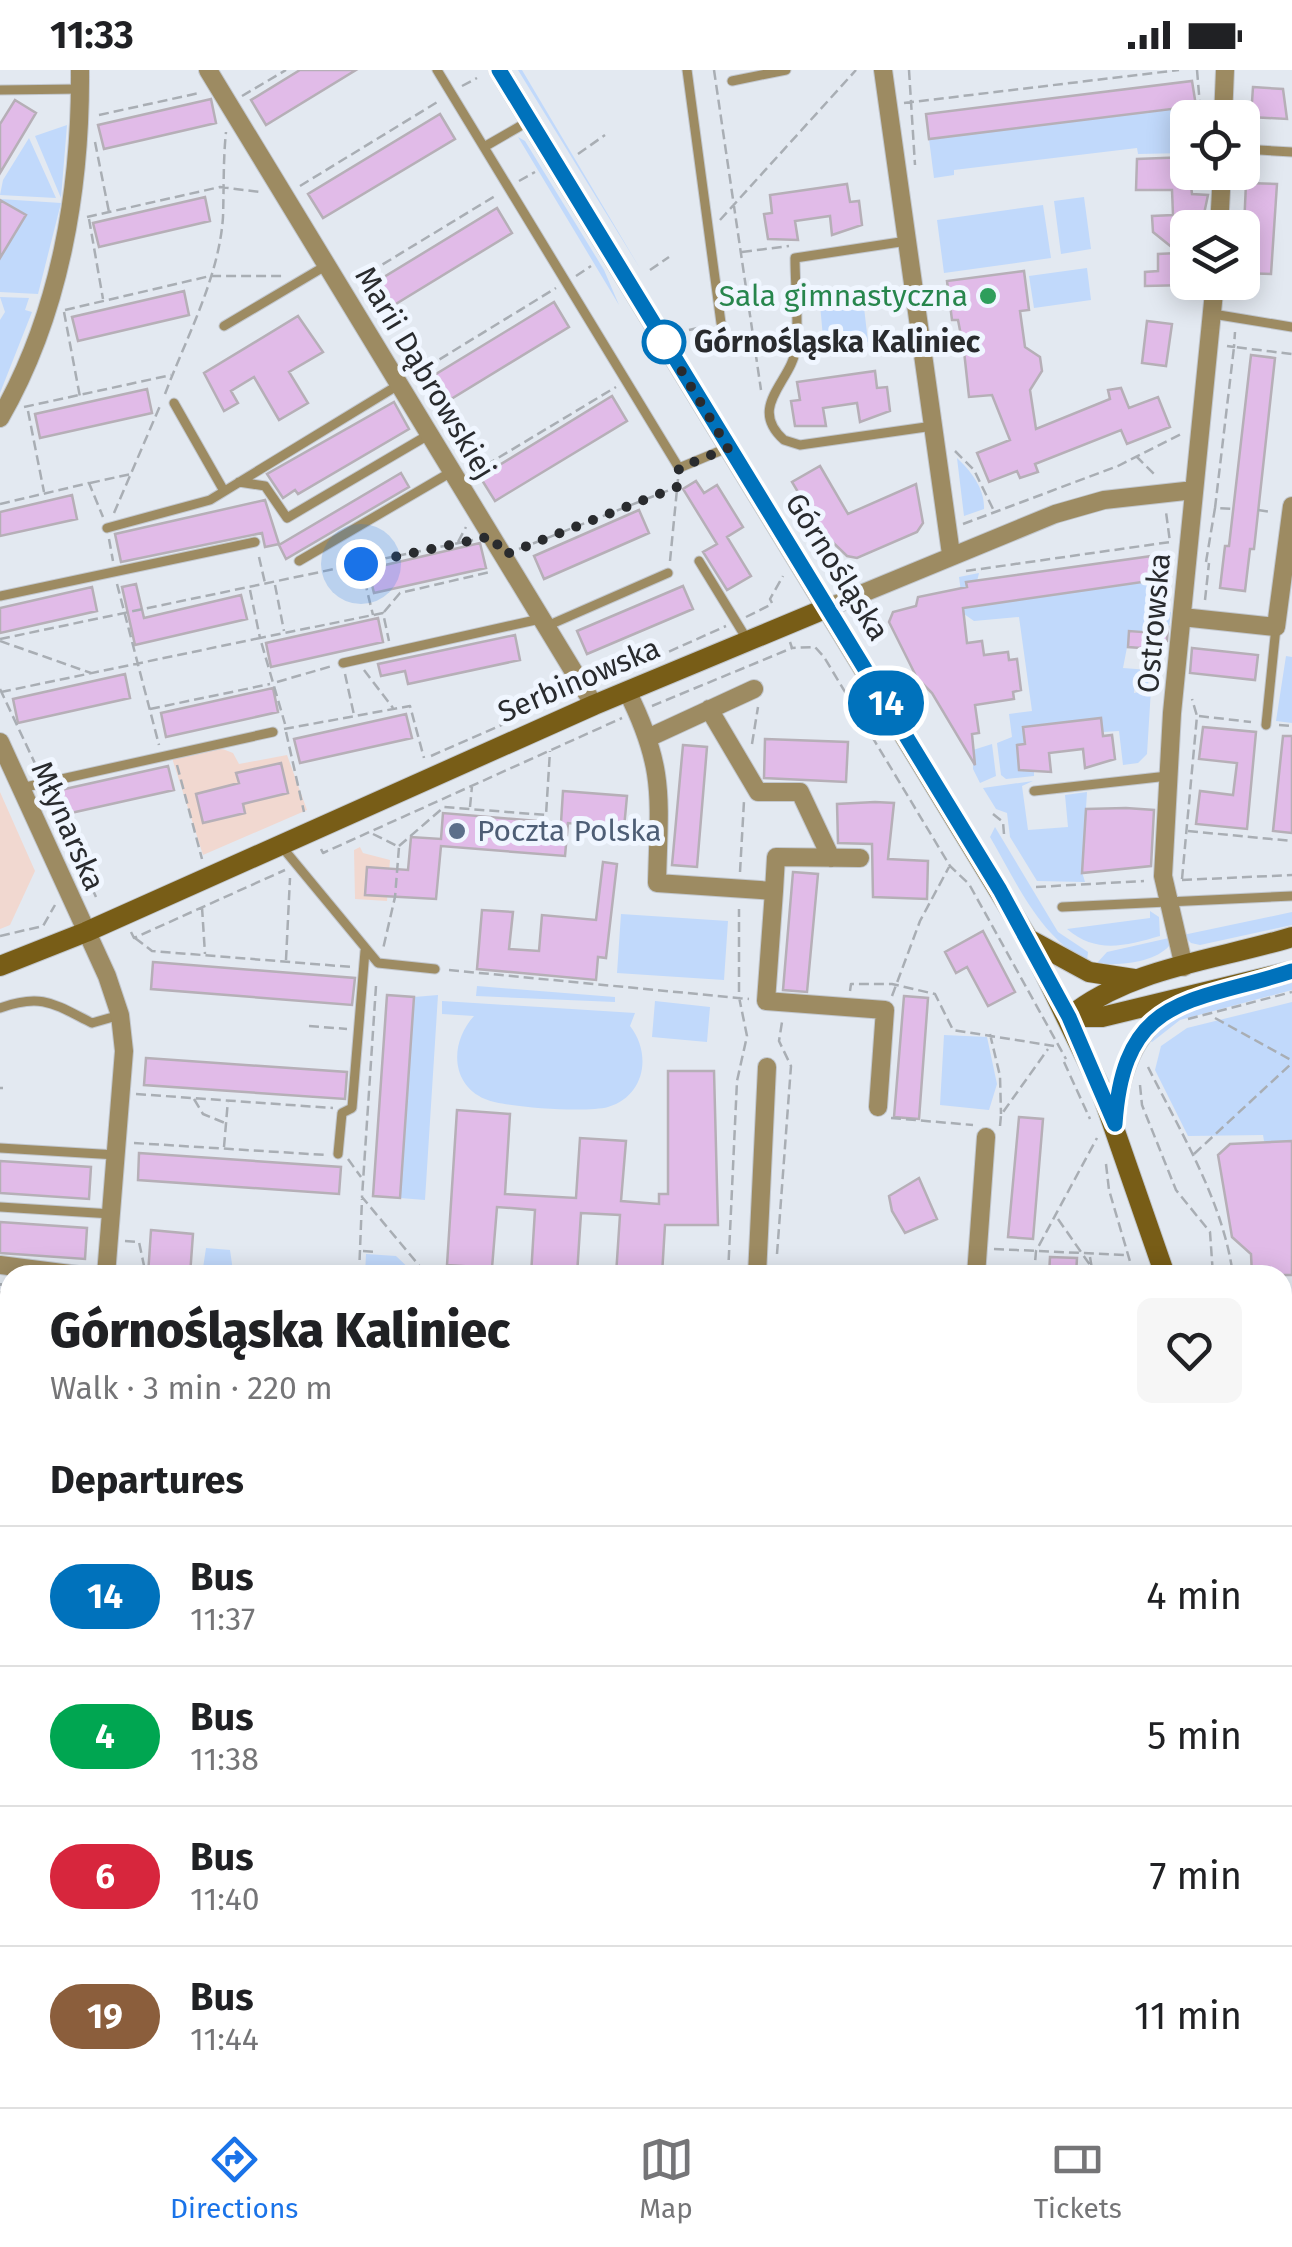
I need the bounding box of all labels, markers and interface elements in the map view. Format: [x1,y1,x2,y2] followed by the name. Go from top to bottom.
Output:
[50,12,134,58] text: 11:33
[1170,100,1260,300] map controls
[1170,100,1260,190] button: locate
[1170,210,1260,300] button: layers
[347,260,503,486] street label: Marii Dąbrowskiej
[719,278,968,314] place label: Sala gimnastyczna
[977,285,999,307] marker: Sala gimnastyczna
[643,321,685,363] marker: Górnośląska Kaliniec
[694,324,981,361] place label: Górnośląska Kaliniec
[777,487,897,647] street label: Górnośląska
[336,539,386,589] your location
[1130,551,1178,695] street label: Ostrowska
[493,630,665,730] street label: Serbinowska
[841,670,931,736] line badge: 14
[868,682,904,724] text: 14
[24,756,112,896] street label: Młynarska
[477,813,661,849] place label: Poczta Polska
[446,820,468,842] marker: Poczta Polska
[1137,1298,1242,1403] button: heart
[50,1302,510,1360] text: Górnośląska Kaliniec
[50,1369,333,1407] text: Walk · 3 min · 220 m
[50,1457,244,1503] text: Departures
[190,1554,254,1600] text: Bus
[1146,1573,1242,1619] text: 4 min
[87,1575,123,1617] text: 14
[190,1600,255,1638] text: 11:37
[190,1694,254,1740] text: Bus
[1147,1713,1242,1759] text: 5 min
[95,1715,115,1757] text: 4
[190,1740,259,1778] text: 11:38
[190,1834,254,1880] text: Bus
[1150,1853,1242,1899] text: 7 min
[95,1855,115,1897] text: 6
[190,1880,260,1918] text: 11:40
[190,1974,254,2020] text: Bus
[1134,1993,1242,2039] text: 11 min
[87,1995,123,2037] text: 19
[190,2020,259,2058] text: 11:44
[170,2132,298,2225] tab: Directions
[639,2132,694,2225] tab: Map
[1034,2132,1122,2225] tab: Tickets

